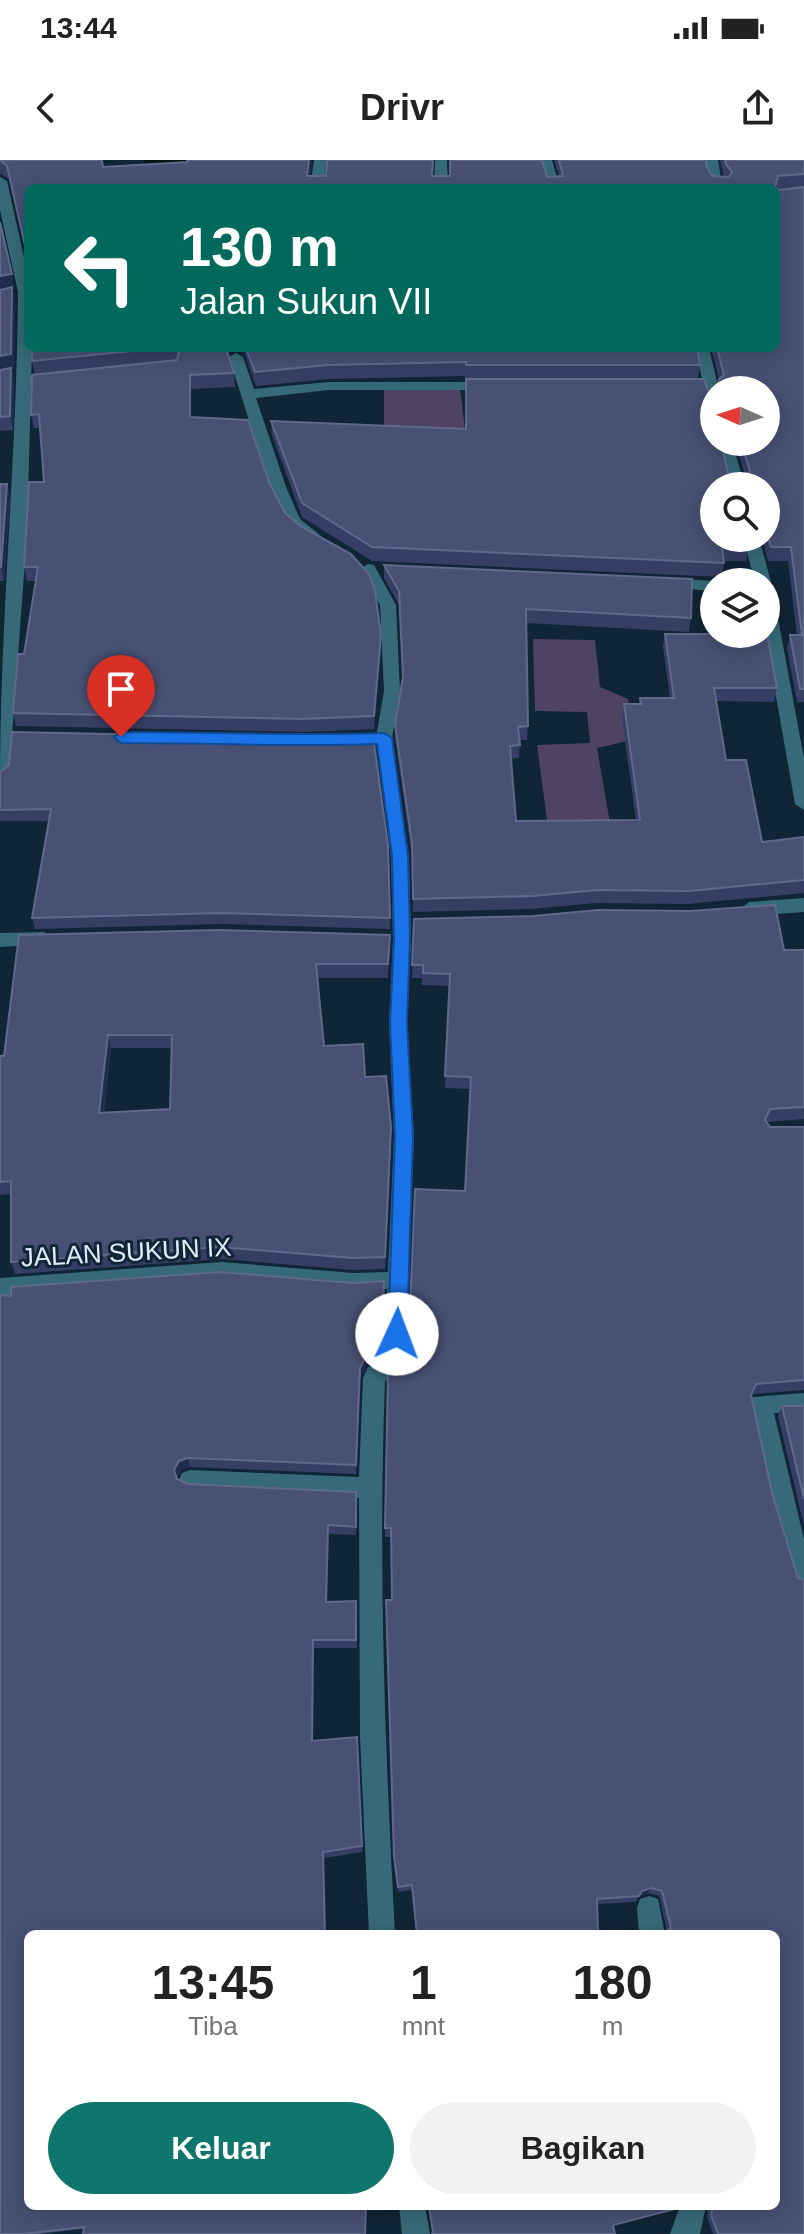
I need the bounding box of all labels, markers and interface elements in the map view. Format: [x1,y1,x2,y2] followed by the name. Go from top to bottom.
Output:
[40,11,117,44] text: 13:44
[24,86,68,130] icon: back
[736,86,780,130] icon: share
[360,87,444,128] text: Drivr
[180,215,339,278] text: 130 m
[48,216,152,320] icon: left
[180,281,432,322] text: Jalan Sukun VII
[700,376,780,456] north arrow
[700,376,780,648] map controls
[700,472,780,552] button: search
[700,568,780,648] button: layers
[87,655,155,737] pin
[99,667,143,711] icon: arrive
[20,1232,232,1272] street label: JALAN SUKUN IX
[355,1292,439,1376] position arrow
[151,1956,274,2009] text: 13:45
[410,1956,437,2009] text: 1
[572,1956,653,2009] text: 180
[188,2011,238,2041] text: Tiba
[402,2011,445,2041] text: mnt
[602,2011,623,2041] text: m
[48,2102,394,2194] button: Keluar
[410,2102,756,2194] button: Bagikan

